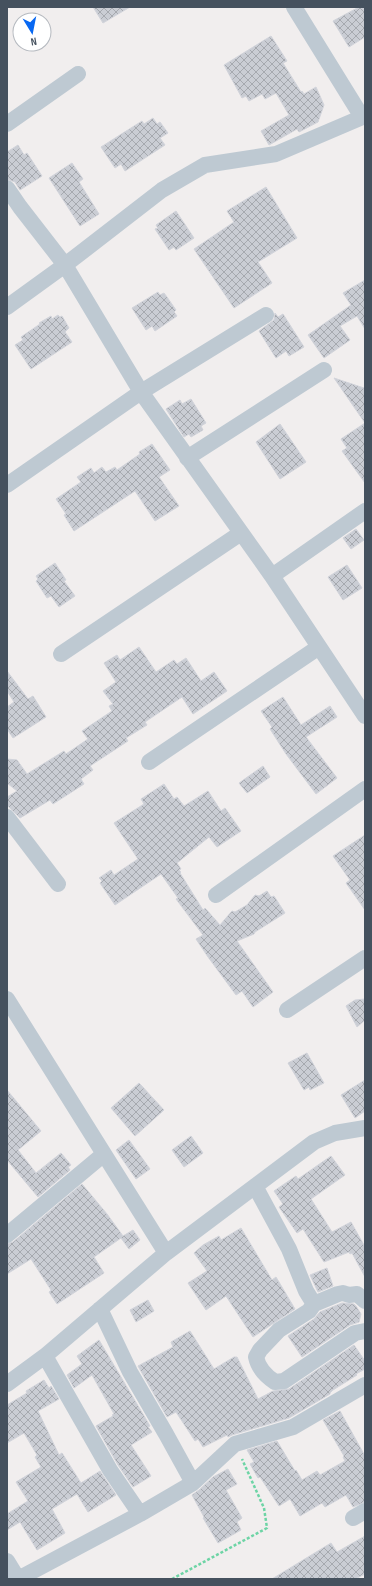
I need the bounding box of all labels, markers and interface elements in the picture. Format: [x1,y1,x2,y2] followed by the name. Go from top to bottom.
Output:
[12,12,52,52] north arrow
[30,34,38,48] text: N

